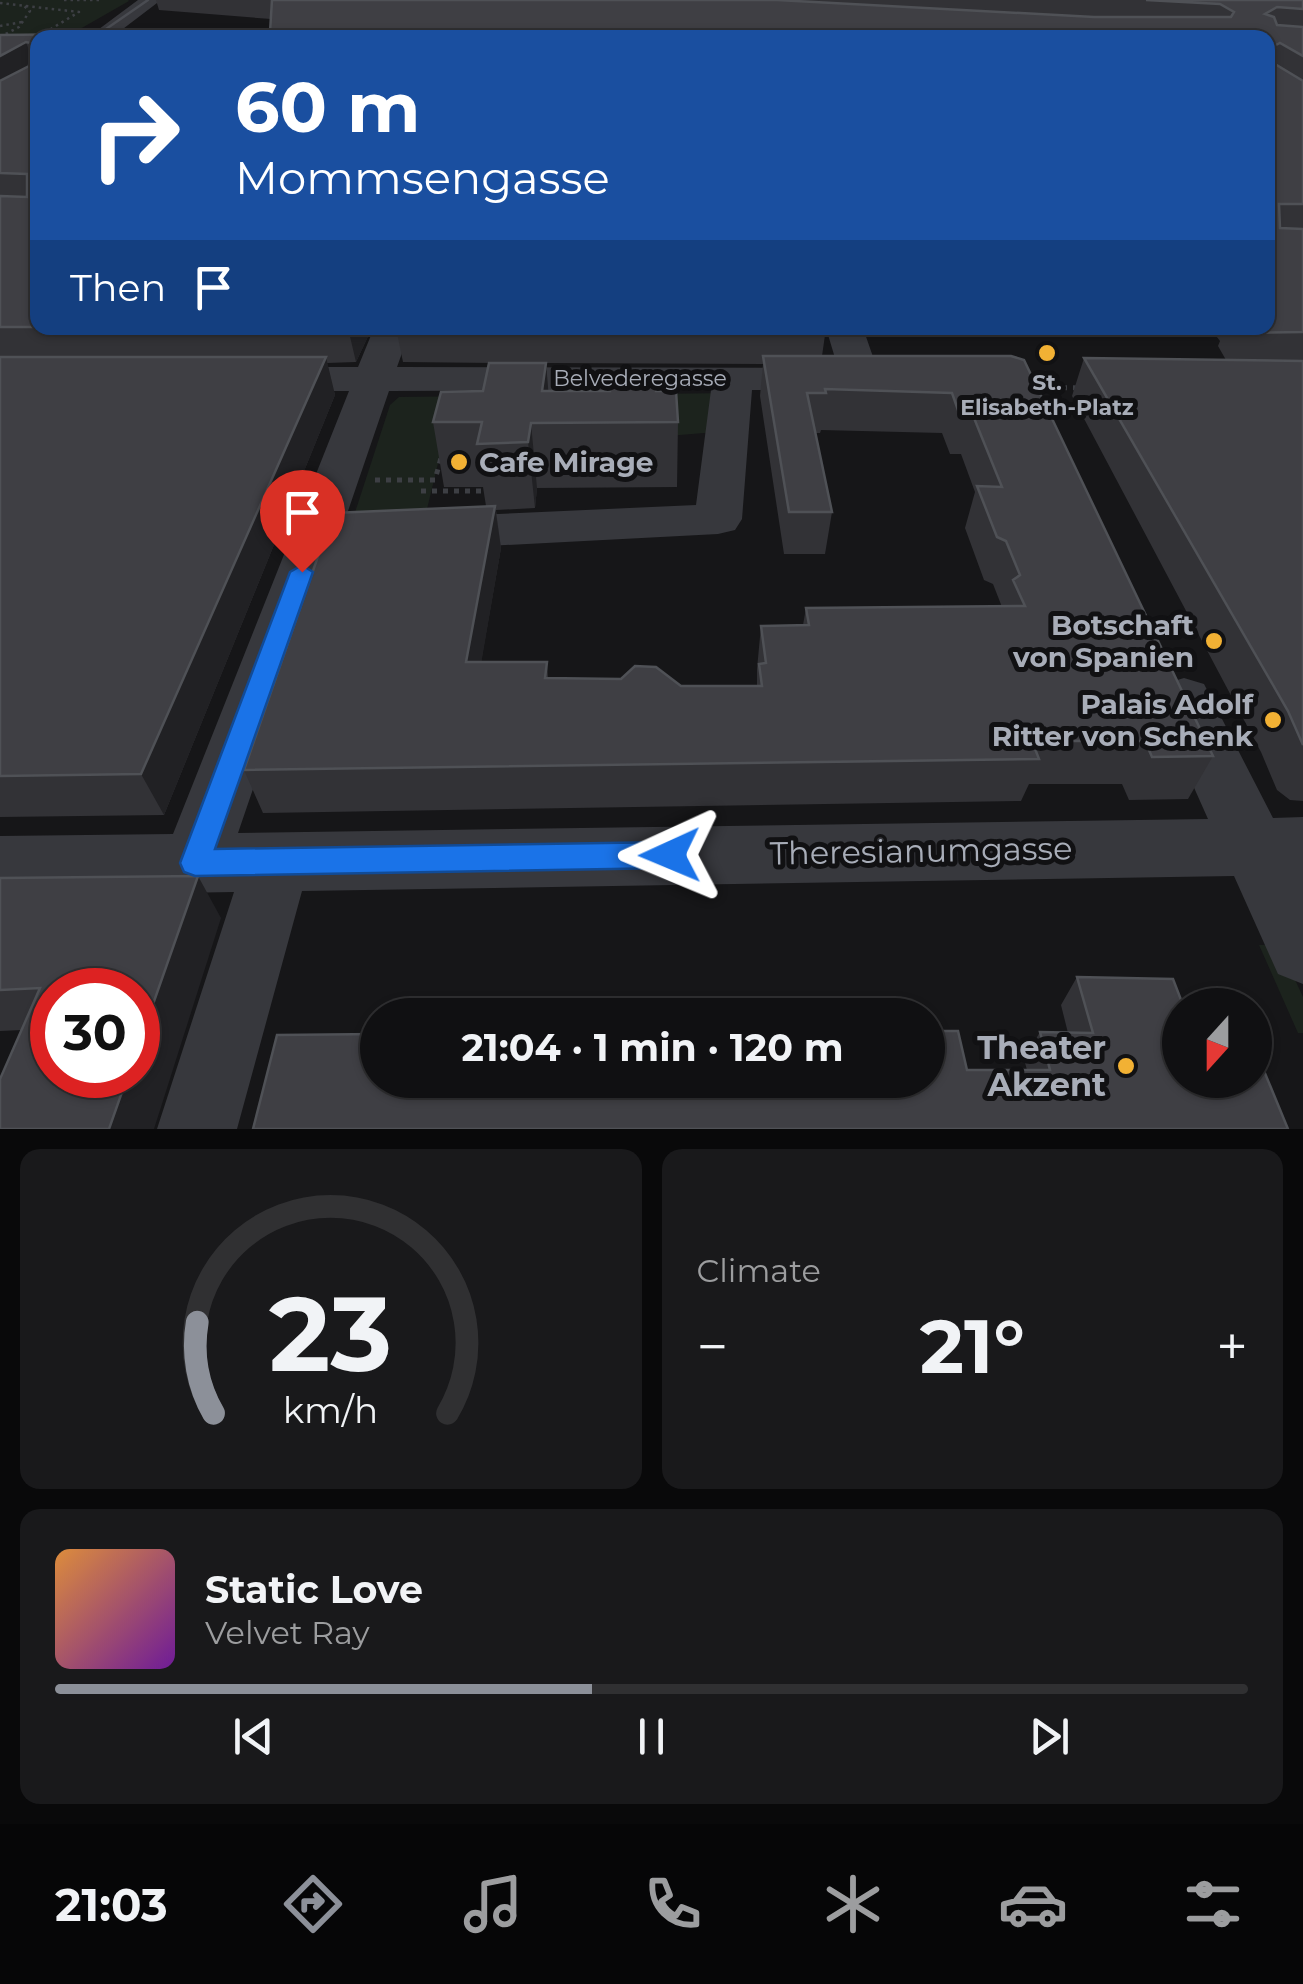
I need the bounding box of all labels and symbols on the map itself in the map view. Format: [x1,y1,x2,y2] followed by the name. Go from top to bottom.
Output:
[1036,342,1058,364] marker: St. Elisabeth-Platz
[553,365,727,392] street label: Belvederegasse
[960,369,1134,421] place label: St. Elisabeth-Platz
[479,445,653,479] place label: Cafe Mirage
[448,451,470,473] marker: Cafe Mirage
[260,470,345,573] pin
[1012,608,1194,674] place label: Botschaft von Spanien
[1203,630,1225,652] marker: Botschaft von Spanien
[992,687,1254,753] place label: Palais Adolf Ritter von Schenk
[1262,709,1284,731] marker: Palais Adolf Ritter von Schenk
[618,803,722,907] position arrow
[769,828,1073,873] street label: Theresianumgasse
[30,968,160,1098] speed limit sign: 30
[1162,988,1272,1098] north arrow
[977,1028,1106,1104] place label: Theater Akzent
[1115,1055,1137,1077] marker: Theater Akzent

